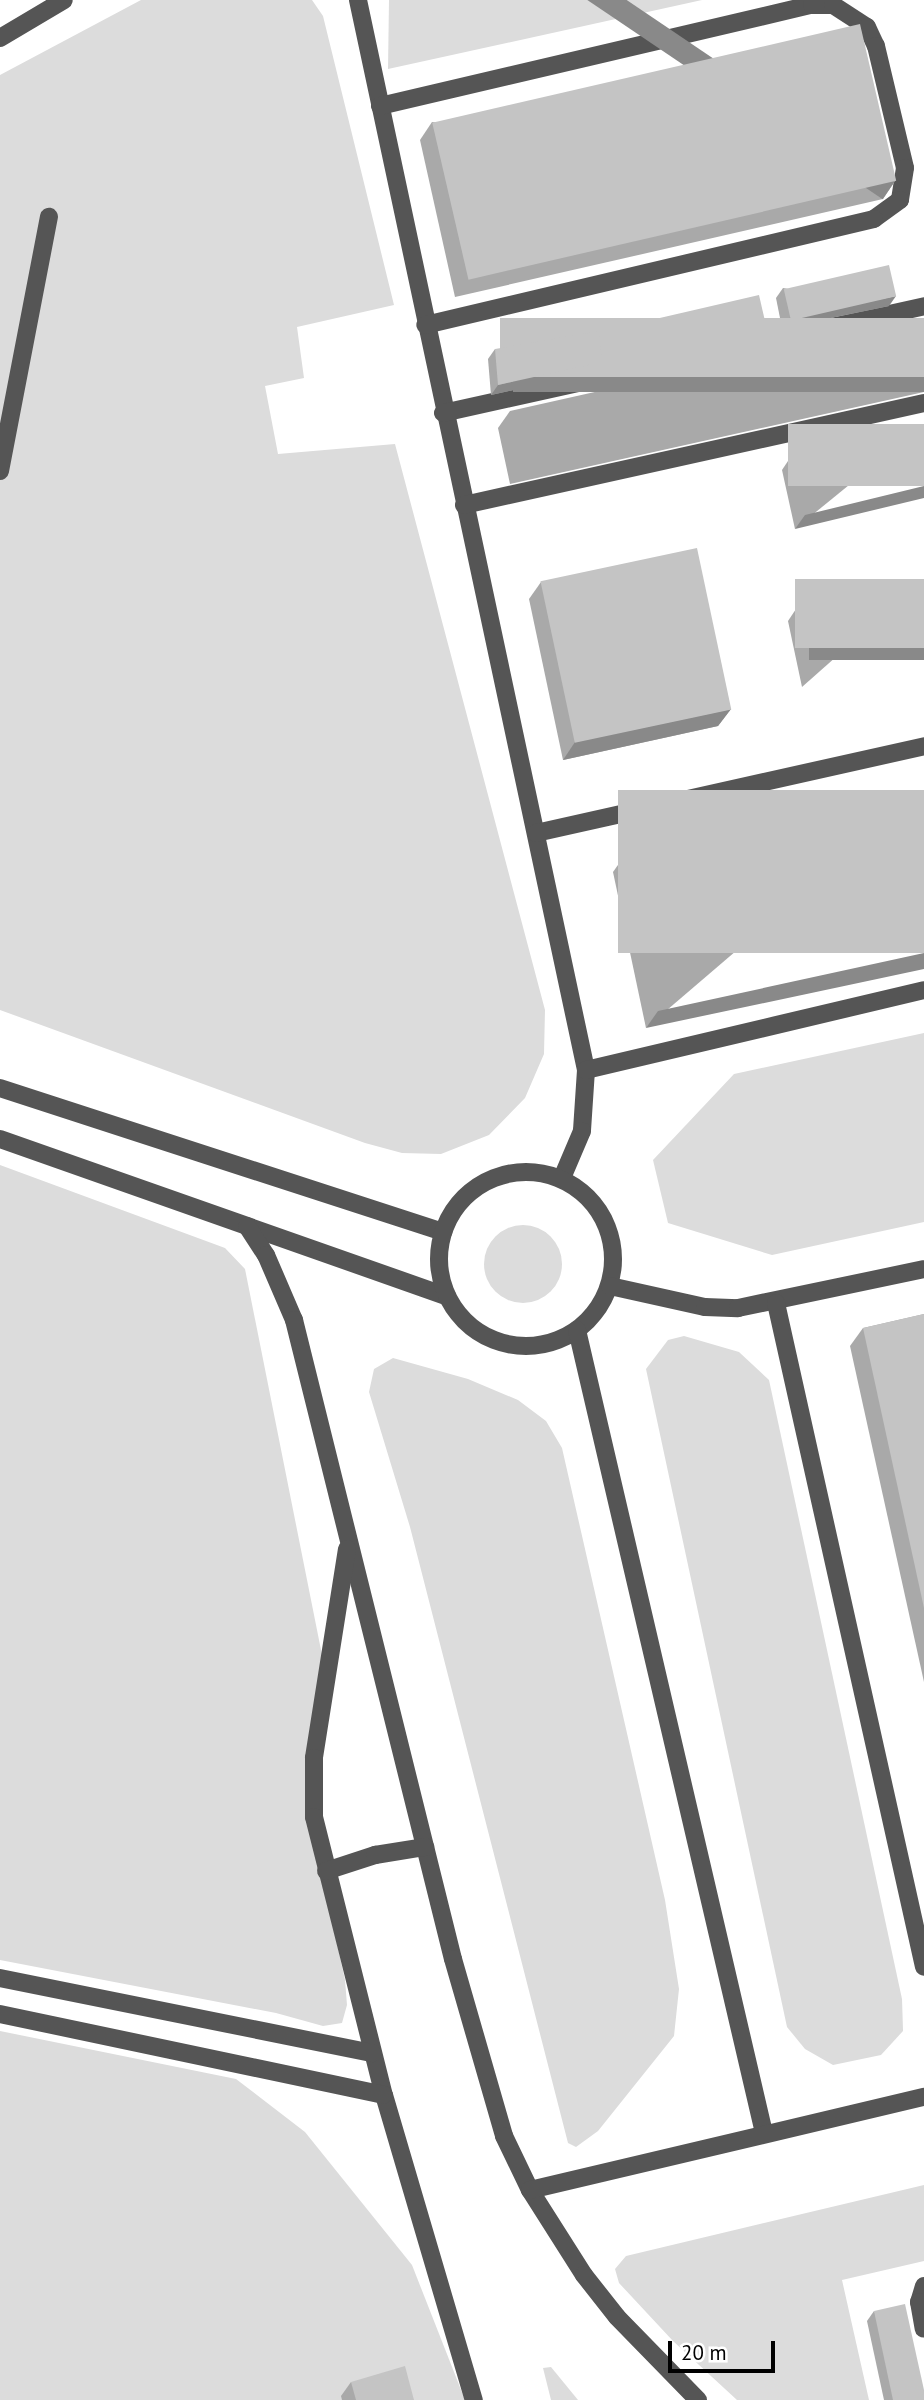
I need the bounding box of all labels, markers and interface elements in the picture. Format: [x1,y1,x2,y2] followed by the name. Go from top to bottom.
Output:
[672,2326,779,2370] scale bar
[681,2339,727,2366] text: 20 m

